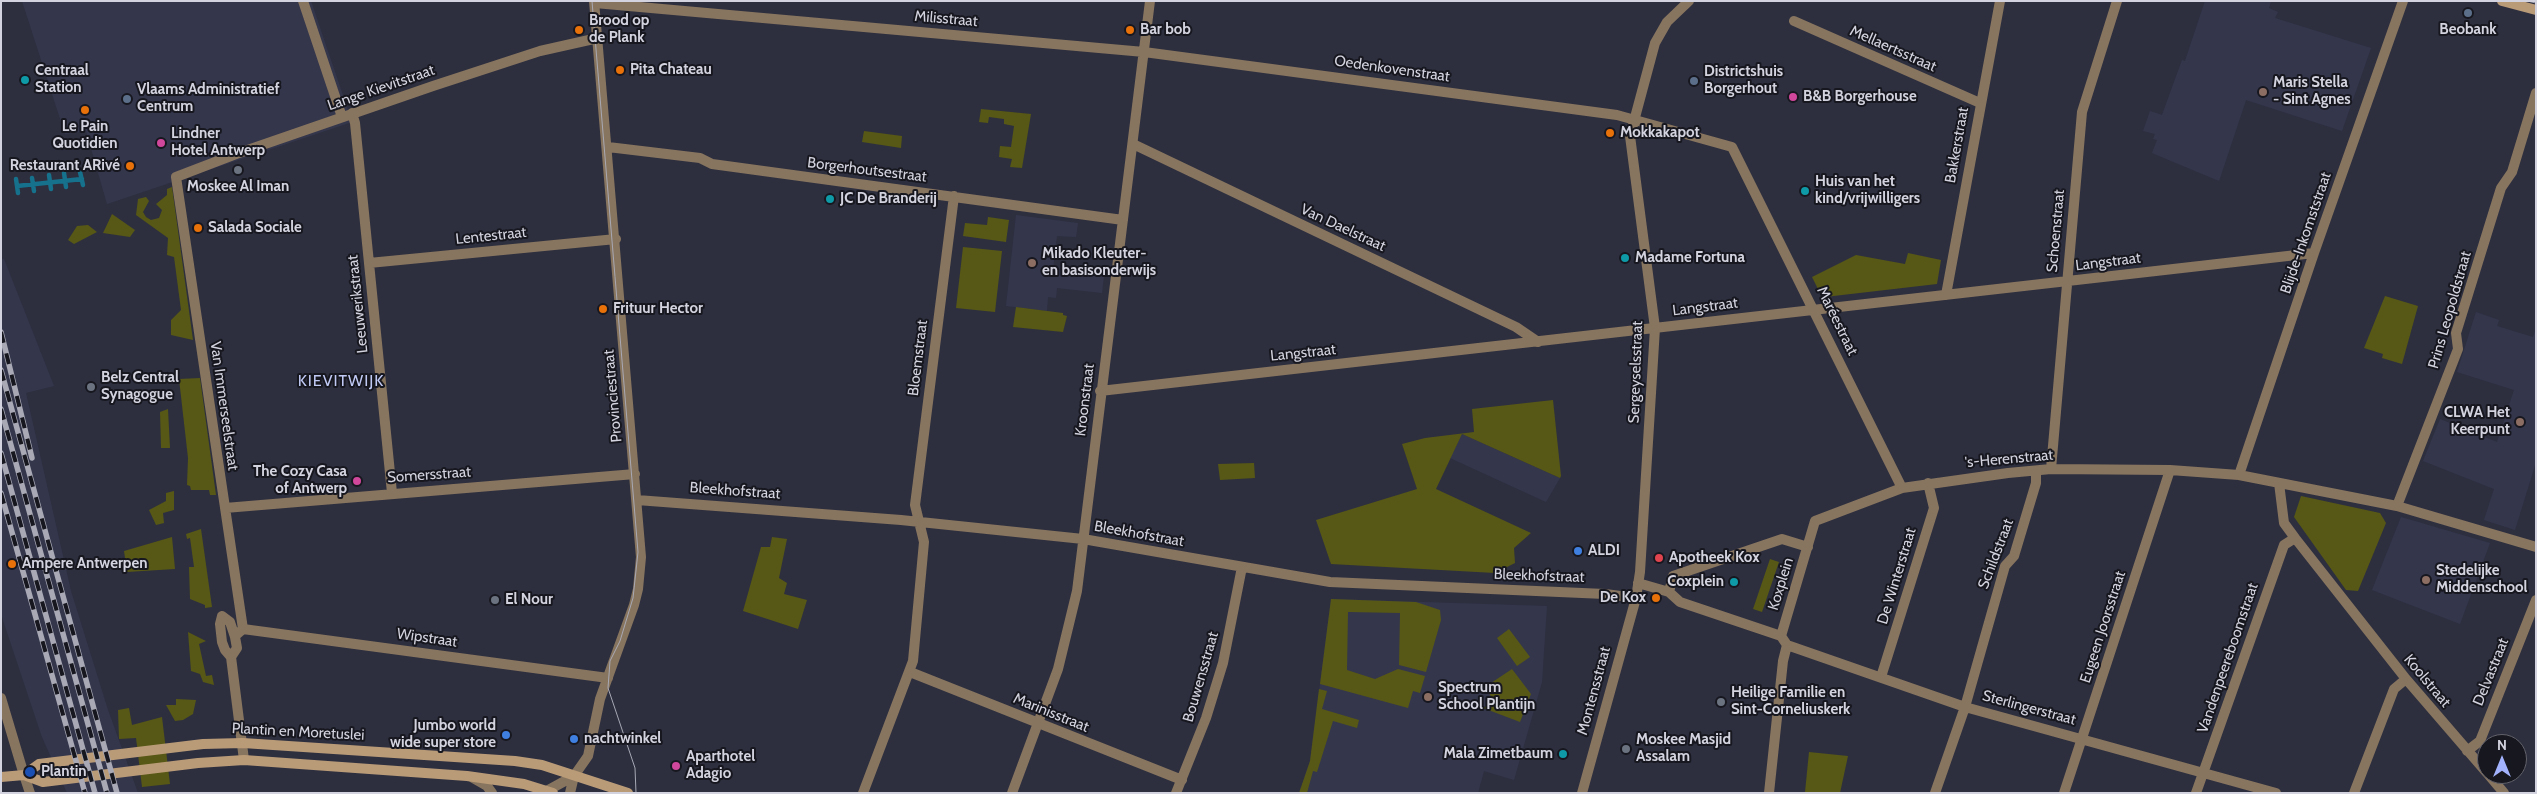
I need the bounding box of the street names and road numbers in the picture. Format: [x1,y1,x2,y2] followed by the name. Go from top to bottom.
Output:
[914,7,978,31] street label: Milisstraat
[1847,22,1939,76] street label: Mellaertsstraat
[1333,52,1451,86] street label: Oedenkovenstraat
[325,61,437,115] street label: Lange Kievitstraat
[1941,106,1973,184] street label: Bakkerstraat
[806,154,928,186] street label: Borgerhoutsestraat
[2277,170,2335,296] street label: Blijde-Inkomststraat
[2043,189,2069,273] street label: Schoenstraat
[1298,200,1388,256] street label: Van Daelstraat
[455,223,527,249] street label: Lentestraat
[2074,249,2142,275] street label: Langstraat
[2425,249,2475,371] street label: Prins Leopoldstraat
[344,254,372,354] street label: Leeuwerikstraat
[1813,284,1861,358] street label: Maréestraat
[1671,294,1739,320] street label: Langstraat
[904,319,932,397] street label: Bloemstraat
[1625,320,1647,424] street label: Sergeyselsstraat
[206,340,242,472] street label: Van Immerseelstraat
[1269,341,1337,365] street label: Langstraat
[600,349,626,443] street label: Provinciestraat
[1072,363,1098,437] street label: Kroonstraat
[1964,446,2054,472] street label: 's-Herenstraat
[386,463,472,487] street label: Somersstraat
[689,479,781,503] street label: Bleekhofstraat
[1974,516,2018,592] street label: Schildstraat
[1093,517,1185,551] street label: Bleekhofstraat
[1874,526,1920,626] street label: De Winterstraat
[1764,555,1798,613] street label: Koxplein
[1493,565,1585,587] street label: Bleekhofstraat
[2076,569,2130,685] street label: Eugeen Joorsstraat
[2194,581,2262,735] street label: Vandenpeereboomstraat
[396,625,458,651] street label: Wipstraat
[1179,630,1223,724] street label: Bouwensstraat
[2469,635,2513,709] street label: Delvastraat
[1574,645,1614,737] street label: Montensstraat
[2400,651,2454,711] street label: Koolstraat
[1980,687,2078,729] street label: Sterlingerstraat
[1010,690,1092,736] street label: Marinisstraat
[231,720,365,744] street label: Plantin en Moretuslei

